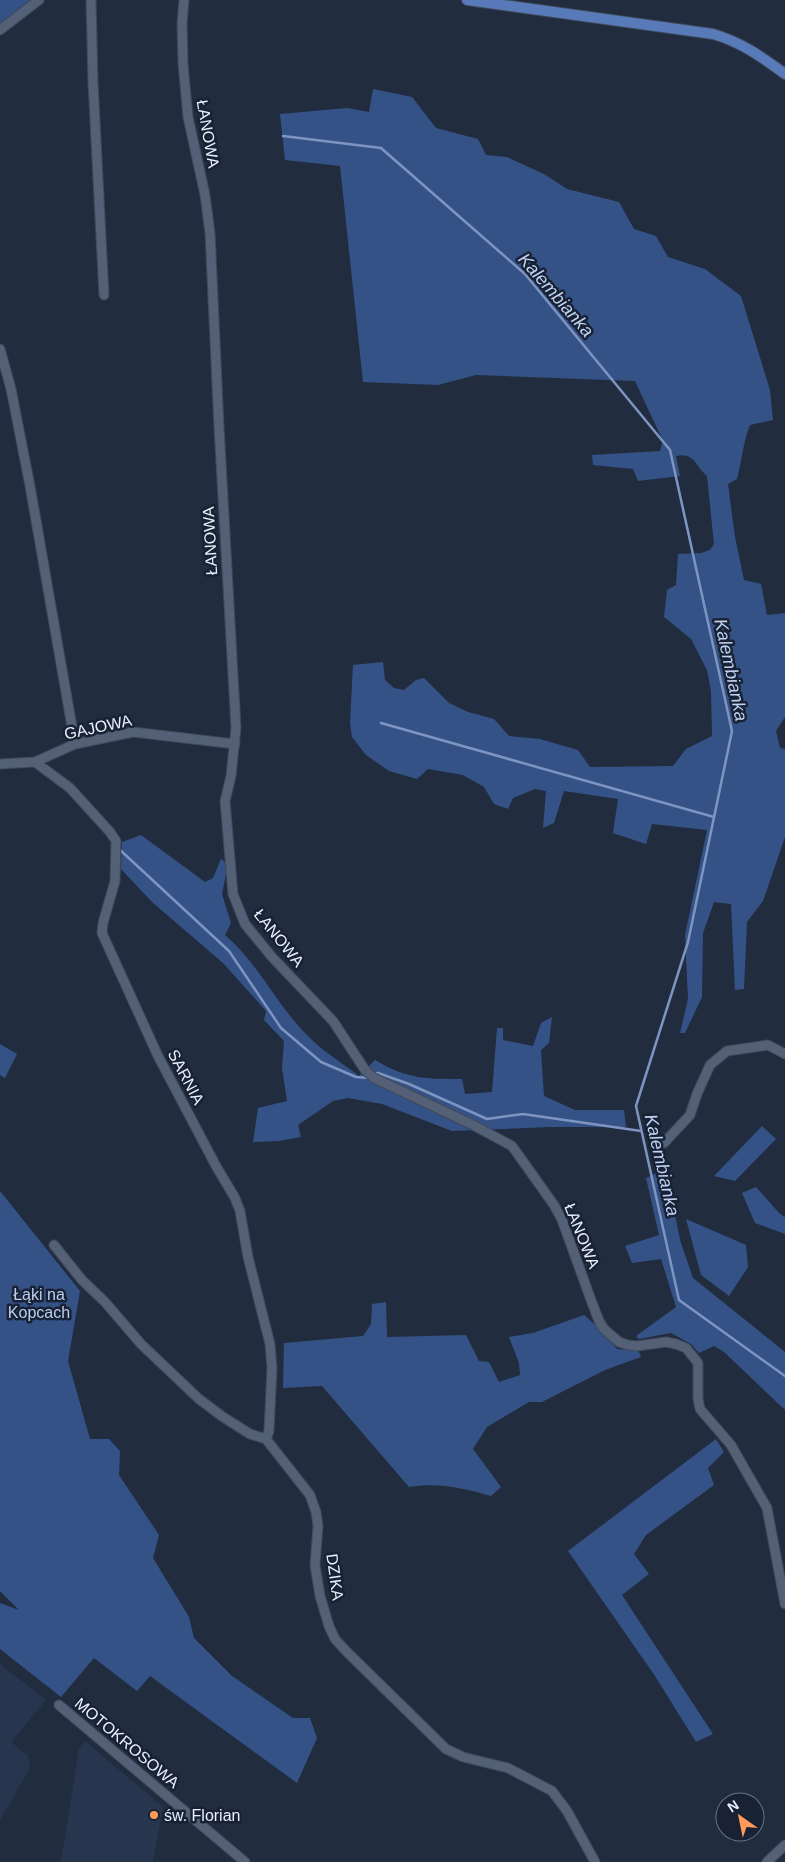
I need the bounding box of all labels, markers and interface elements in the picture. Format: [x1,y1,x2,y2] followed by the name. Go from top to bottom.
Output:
[194,99,222,170] street label: ŁANOWA
[514,249,598,341] water label: Kalembianka
[200,506,220,576] street label: ŁANOWA
[710,617,752,723] water label: Kalembianka
[63,711,134,742] street label: GAJOWA
[251,906,307,970] street label: ŁANOWA
[165,1047,208,1108] street label: SARNIA
[641,1112,683,1218] water label: Kalembianka
[561,1201,603,1271] street label: ŁANOWA
[8,1286,70,1321] park label: Łąki na Kopcach
[323,1552,347,1602] street label: DZIKA
[71,1694,183,1792] street label: MOTOKROSOWA
[715,1792,765,1842] north arrow
[724,1797,742,1816] text: N
[164,1807,240,1824] place label: św. Florian
[148,1809,160,1821] marker: św. Florian

